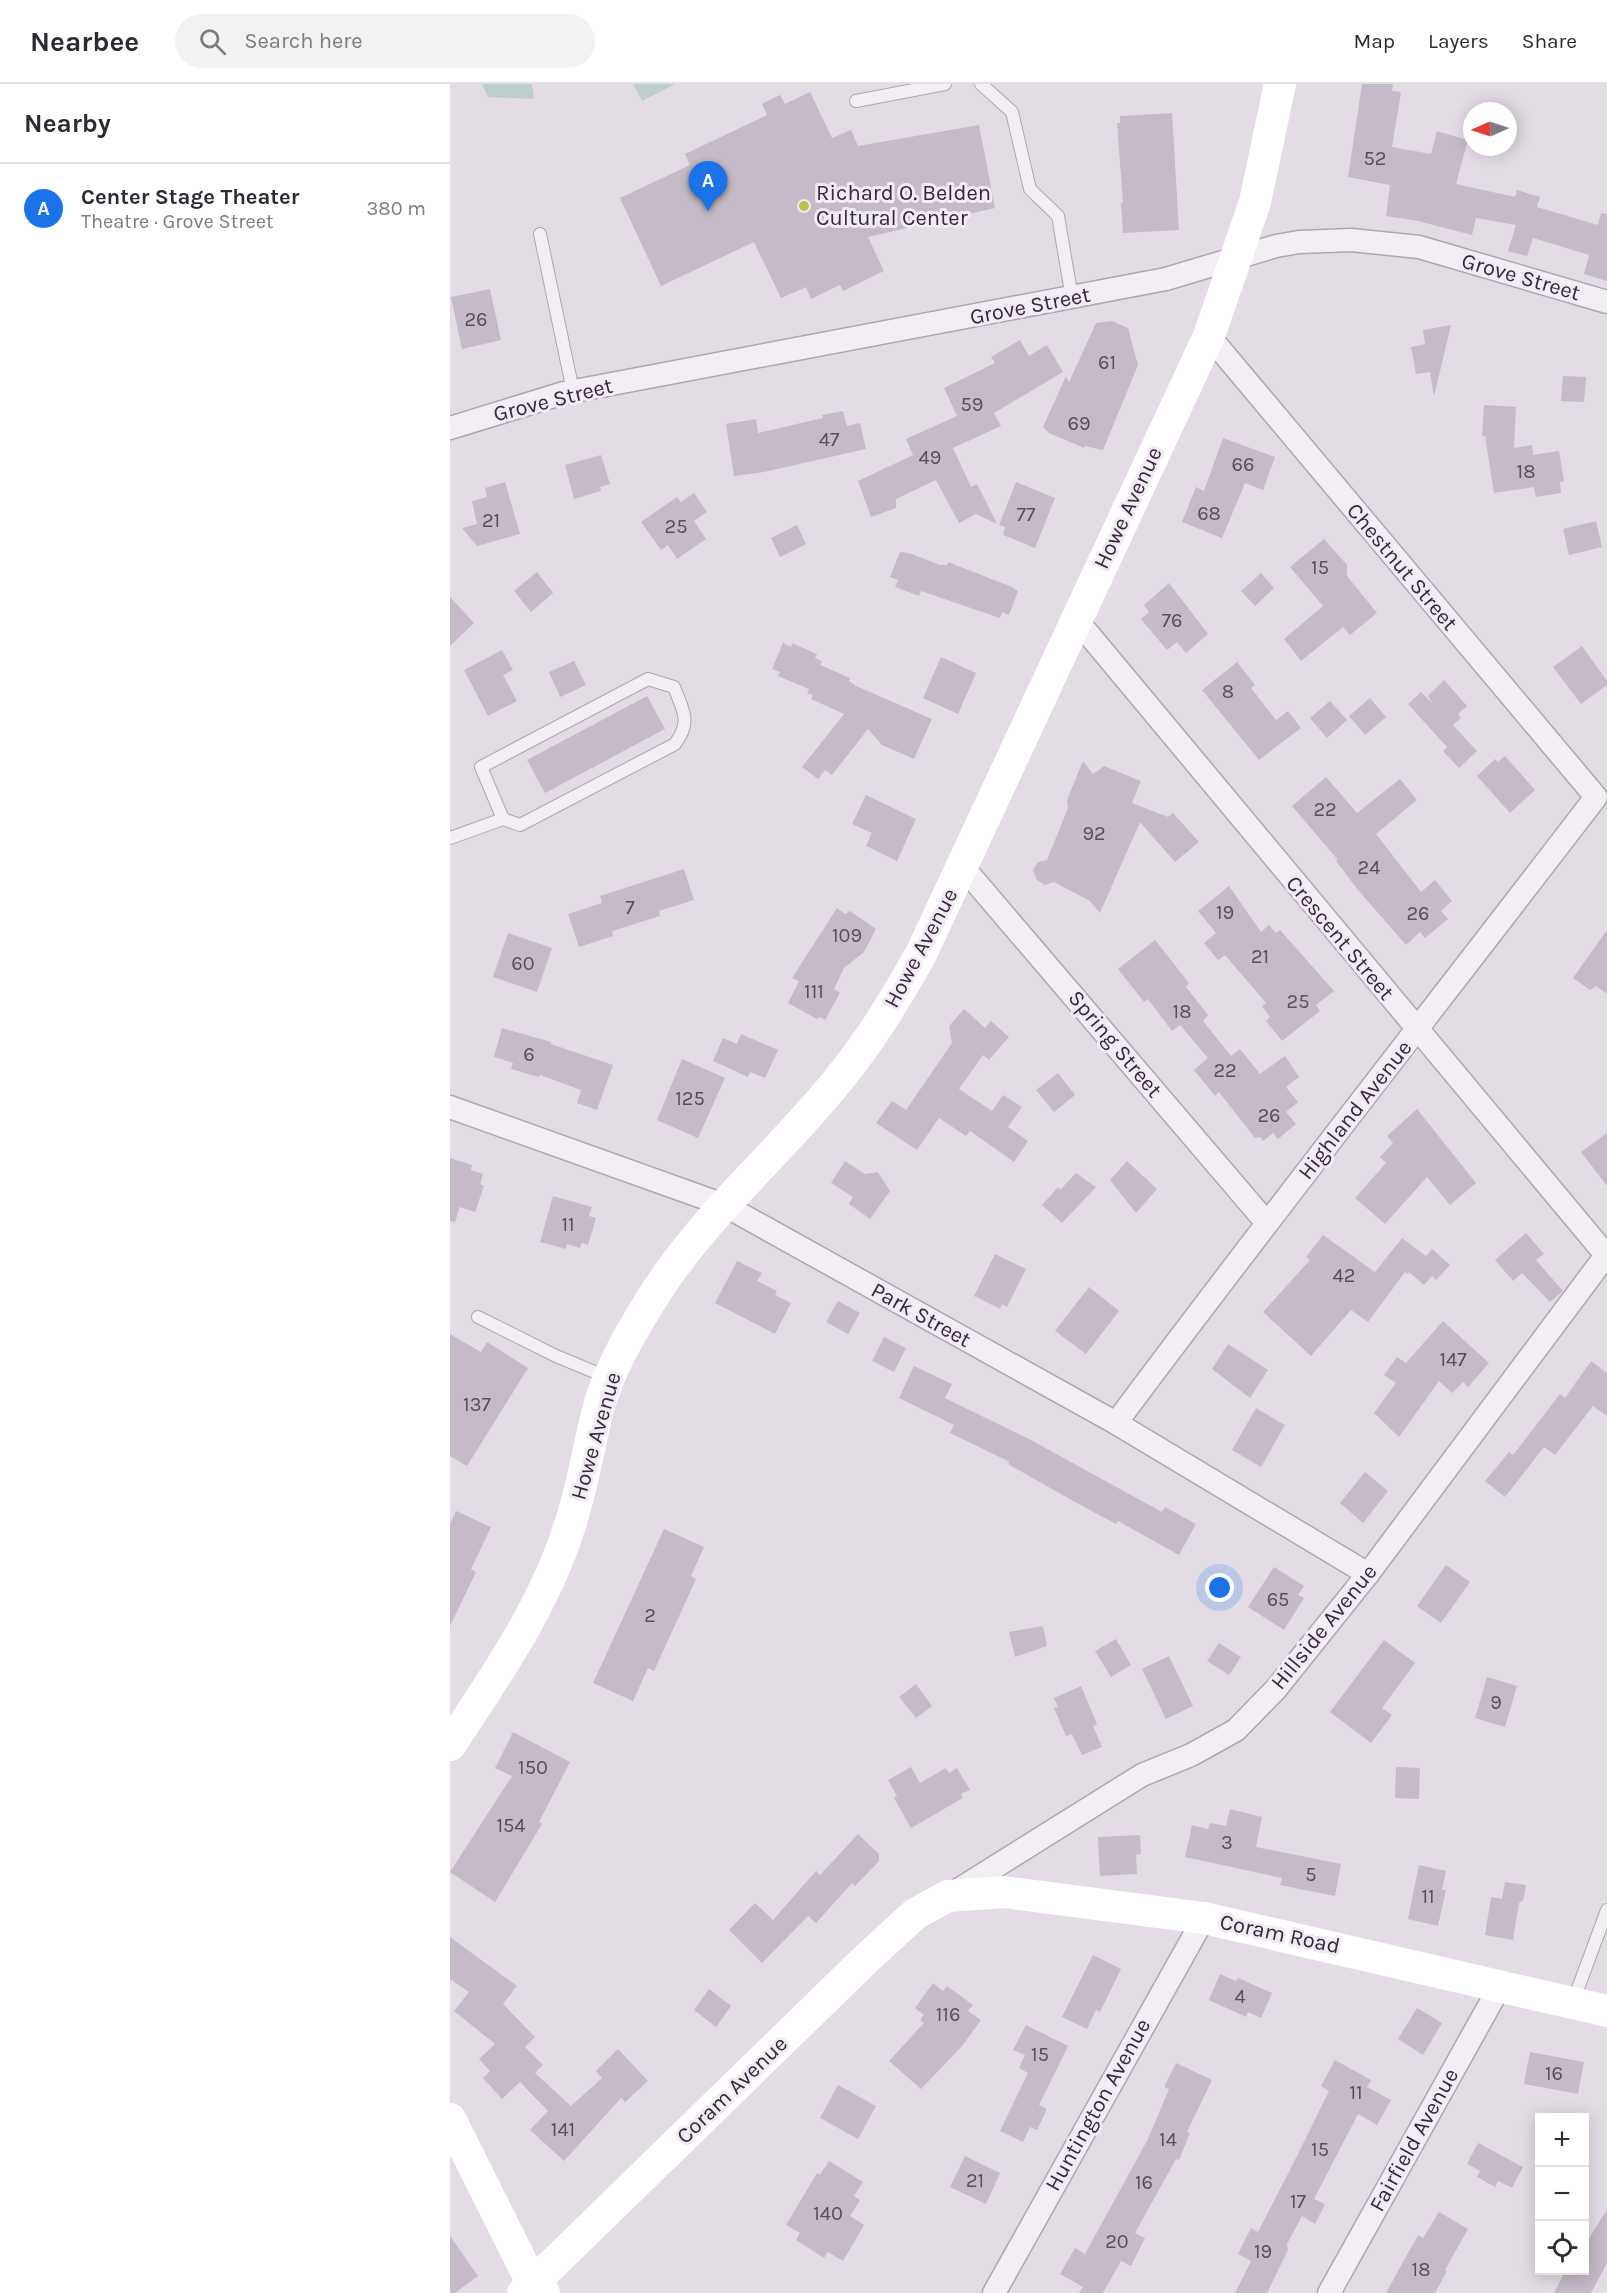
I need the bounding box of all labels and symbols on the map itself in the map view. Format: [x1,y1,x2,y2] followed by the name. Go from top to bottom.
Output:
[1463,102,1517,156] north arrow
[1364,147,1386,170] house number: 52
[688,162,728,211] pin: A
[816,180,991,231] place label: Richard O. Belden Cultural Center
[797,199,811,213] marker: Richard O. Belden Cultural Center
[1459,248,1583,306] street label: Grove Street
[968,282,1092,330] street label: Grove Street
[464,308,488,331] house number: 26
[1098,351,1116,374] house number: 61
[491,373,615,427] street label: Grove Street
[961,393,983,416] house number: 59
[1067,412,1091,435] house number: 69
[819,428,840,451] house number: 47
[1088,443,1168,573] street label: Howe Avenue
[919,446,941,469] house number: 49
[1232,453,1254,476] house number: 66
[1517,460,1535,483] house number: 18
[1341,498,1463,636] street label: Chestnut Street
[1197,502,1221,525] house number: 68
[1017,503,1036,526] house number: 77
[482,509,500,532] house number: 21
[665,515,687,538] house number: 25
[1311,556,1329,579] house number: 15
[1162,609,1182,632] house number: 76
[1222,680,1234,703] house number: 8
[1313,798,1337,821] house number: 22
[1082,822,1106,845] house number: 92
[1358,856,1380,879] house number: 24
[1281,871,1399,1005] street label: Crescent Street
[879,884,963,1012] street label: Howe Avenue
[625,896,635,919] house number: 7
[1216,901,1234,924] house number: 19
[1406,902,1430,925] house number: 26
[832,924,862,947] house number: 109
[1251,945,1269,968] house number: 21
[511,952,535,975] house number: 60
[804,980,824,1003] house number: 111
[1063,985,1167,1103] street label: Spring Street
[1287,990,1309,1013] house number: 25
[1173,1000,1191,1023] house number: 18
[1293,1035,1417,1185] street label: Highland Avenue
[523,1043,535,1066] house number: 6
[1213,1059,1237,1082] house number: 22
[675,1087,705,1110] house number: 125
[1257,1104,1281,1127] house number: 26
[561,1213,575,1236] house number: 11
[1333,1264,1355,1287] house number: 42
[866,1277,976,1353] street label: Park Street
[1439,1348,1467,1371] house number: 147
[565,1369,627,1503] street label: Howe Avenue
[463,1393,492,1416] house number: 137
[1266,1559,1382,1695] street label: Hillside Avenue
[1205,1573,1234,1602] your location
[1267,1588,1289,1611] house number: 65
[644,1604,656,1627] house number: 2
[1490,1691,1502,1714] house number: 9
[518,1756,548,1779] house number: 150
[496,1814,526,1837] house number: 154
[1221,1831,1233,1854] house number: 3
[1305,1863,1317,1886] house number: 5
[1421,1885,1435,1908] house number: 11
[1218,1909,1342,1959] street label: Coram Road
[1234,1985,1246,2008] house number: 4
[936,2003,960,2026] house number: 116
[1040,2014,1156,2196] street label: Huntington Avenue
[671,2031,793,2149] street label: Coram Avenue
[1031,2043,1049,2066] house number: 15
[1545,2062,1563,2085] house number: 16
[1364,2064,1464,2216] street label: Fairfield Avenue
[1349,2081,1363,2104] house number: 11
[551,2118,575,2141] house number: 141
[1159,2128,1177,2151] house number: 14
[1311,2138,1329,2161] house number: 15
[966,2169,984,2192] house number: 21
[1135,2171,1153,2194] house number: 16
[1290,2190,1307,2213] house number: 17
[813,2202,843,2225] house number: 140
[1105,2230,1129,2253] house number: 20
[1254,2240,1272,2263] house number: 19
[1412,2258,1430,2281] house number: 18

